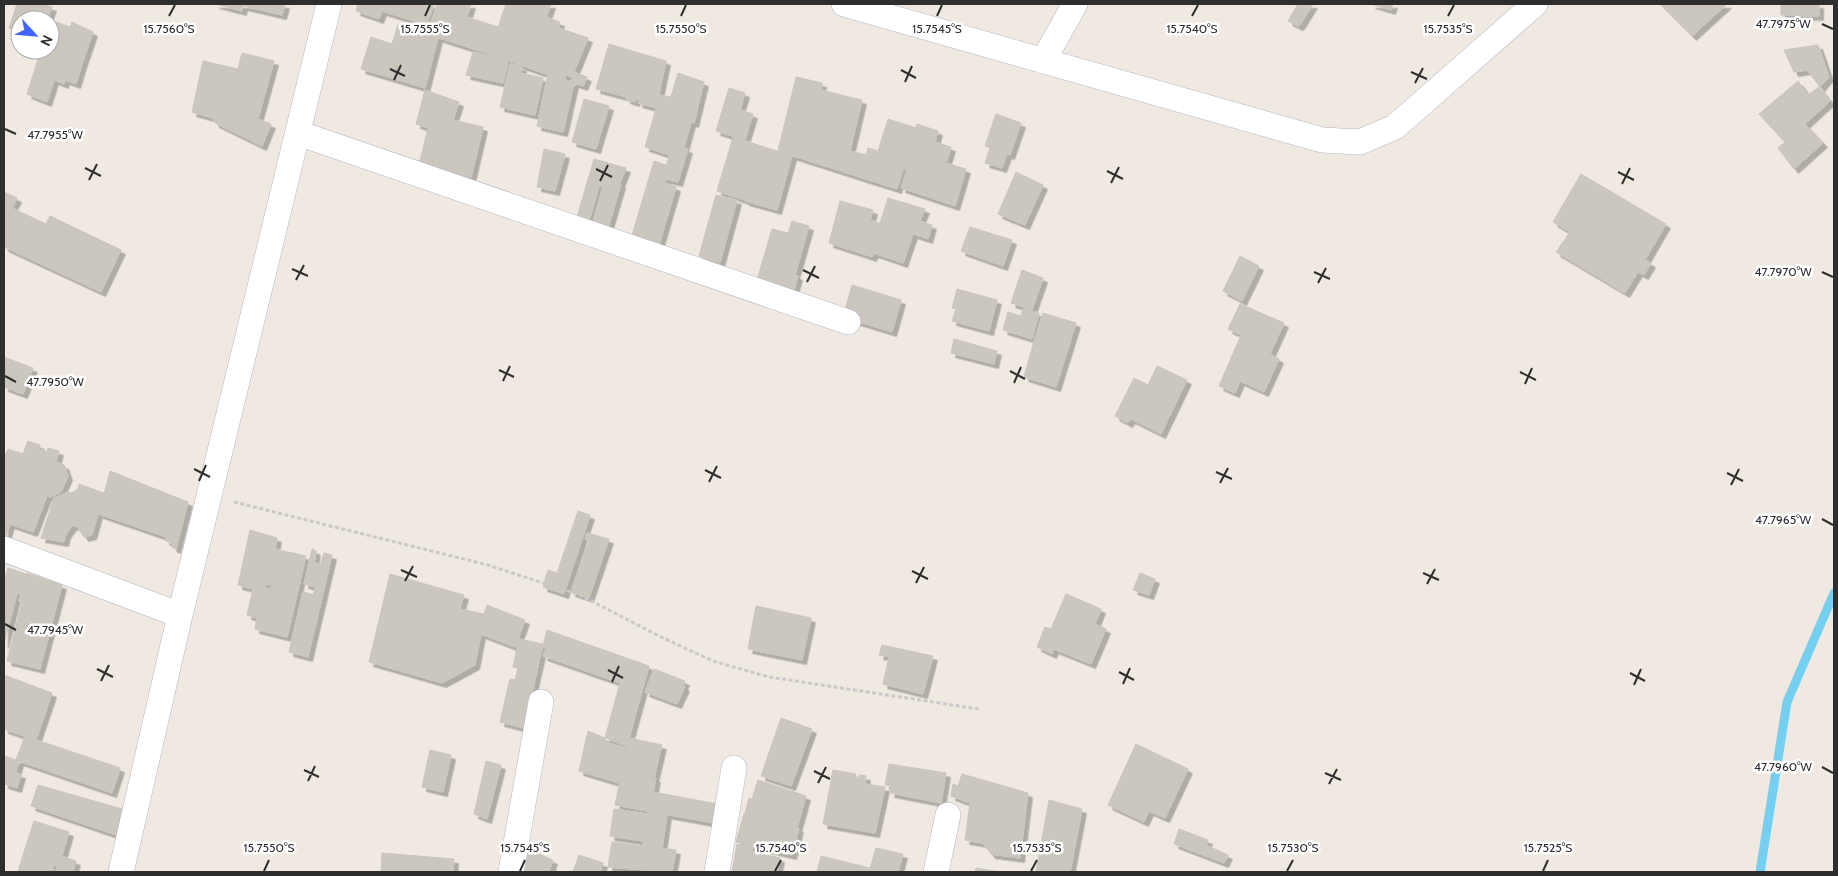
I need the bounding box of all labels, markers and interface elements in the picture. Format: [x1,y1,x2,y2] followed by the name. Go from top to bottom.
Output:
[10,10,60,60] north arrow
[1755,16,1811,31] text: 47.7975°W
[143,21,195,36] text: 15.7560°S
[401,21,449,36] text: 15.7555°S
[656,21,706,36] text: 15.7550°S
[912,21,962,36] text: 15.7545°S
[1166,21,1218,36] text: 15.7540°S
[1424,21,1472,36] text: 15.7535°S
[36,32,57,49] text: N
[27,127,83,142] text: 47.7955°W
[1754,264,1812,279] text: 47.7970°W
[26,374,84,389] text: 47.7950°W
[1755,512,1812,527] text: 47.7965°W
[27,622,84,637] text: 47.7945°W
[1754,759,1813,774] text: 47.7960°W
[244,840,294,855] text: 15.7550°S
[500,840,550,855] text: 15.7545°S
[755,840,807,855] text: 15.7540°S
[1013,840,1061,855] text: 15.7535°S
[1268,840,1318,855] text: 15.7530°S
[1524,840,1572,855] text: 15.7525°S

